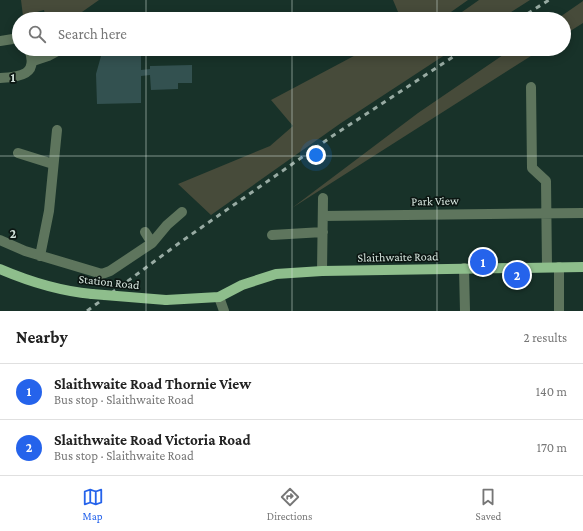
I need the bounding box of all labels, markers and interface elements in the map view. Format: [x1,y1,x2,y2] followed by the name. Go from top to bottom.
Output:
[12,12,571,56] search box
[26,23,48,45] icon: search
[58,26,127,42] text: Search here
[11,70,16,85] text: 1
[306,145,326,165] your location
[411,194,459,208] street label: Park View
[10,226,17,241] text: 2
[470,247,496,277] pin: 1
[357,249,439,265] street label: Slaithwaite Road
[504,260,530,290] pin: 2
[78,272,141,292] street label: Station Road
[16,328,68,347] text: Nearby
[524,330,567,345] text: 2 results
[54,376,251,392] text: Slaithwaite Road Thornie View
[27,384,31,399] text: 1
[536,384,567,399] text: 140 m
[54,392,194,407] text: Bus stop · Slaithwaite Road
[54,432,251,448] text: Slaithwaite Road Victoria Road
[26,440,32,455] text: 2
[537,440,567,455] text: 170 m
[54,448,194,463] text: Bus stop · Slaithwaite Road
[82,486,104,522] tab: Map
[267,486,312,522] tab: Directions
[476,486,501,522] tab: Saved

